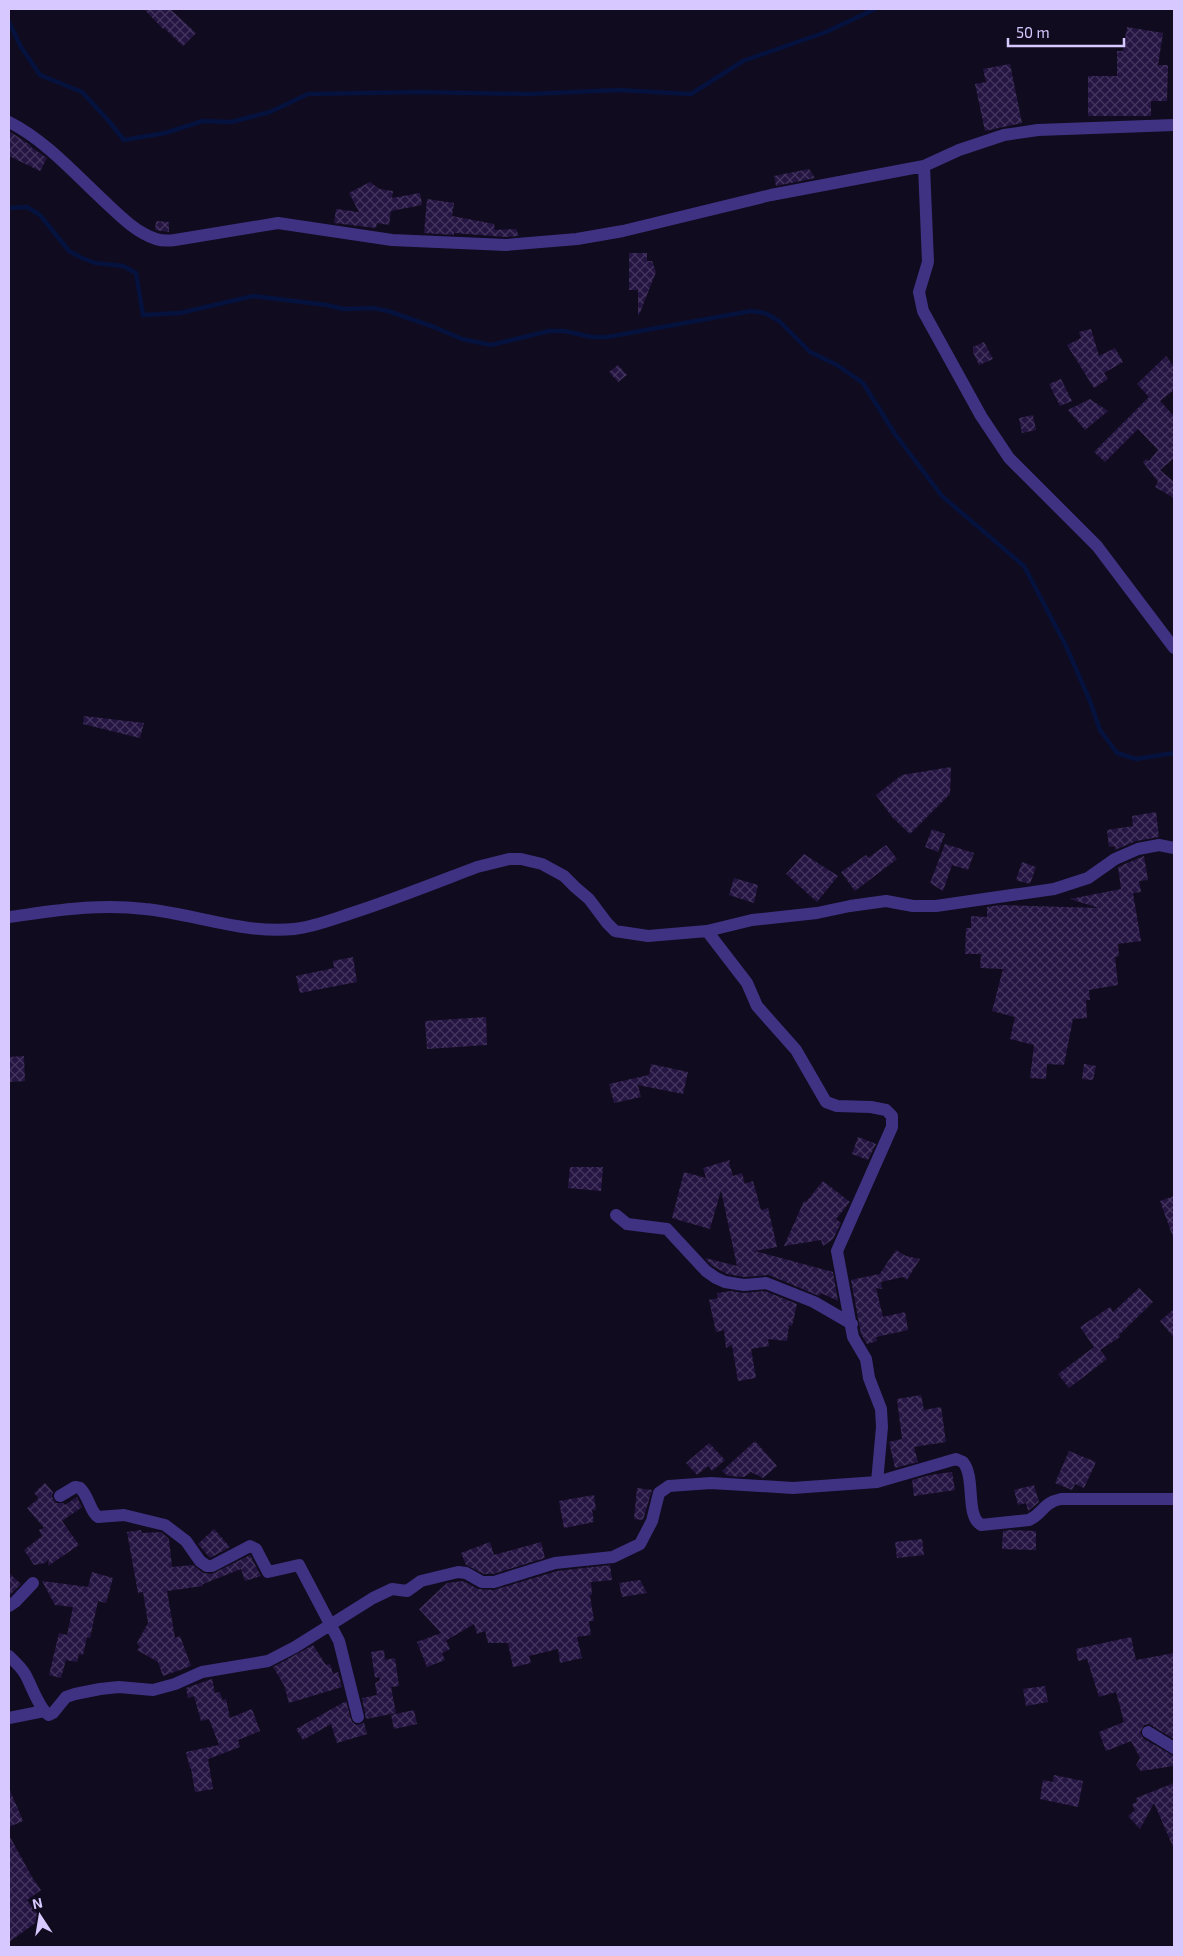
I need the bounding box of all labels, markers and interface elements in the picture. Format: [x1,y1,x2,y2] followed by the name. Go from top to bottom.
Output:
[1008,15,1124,47] scale bar
[1016,23,1050,41] text: 50 m
[15,1891,65,1941] north arrow
[30,1893,44,1912] text: N

